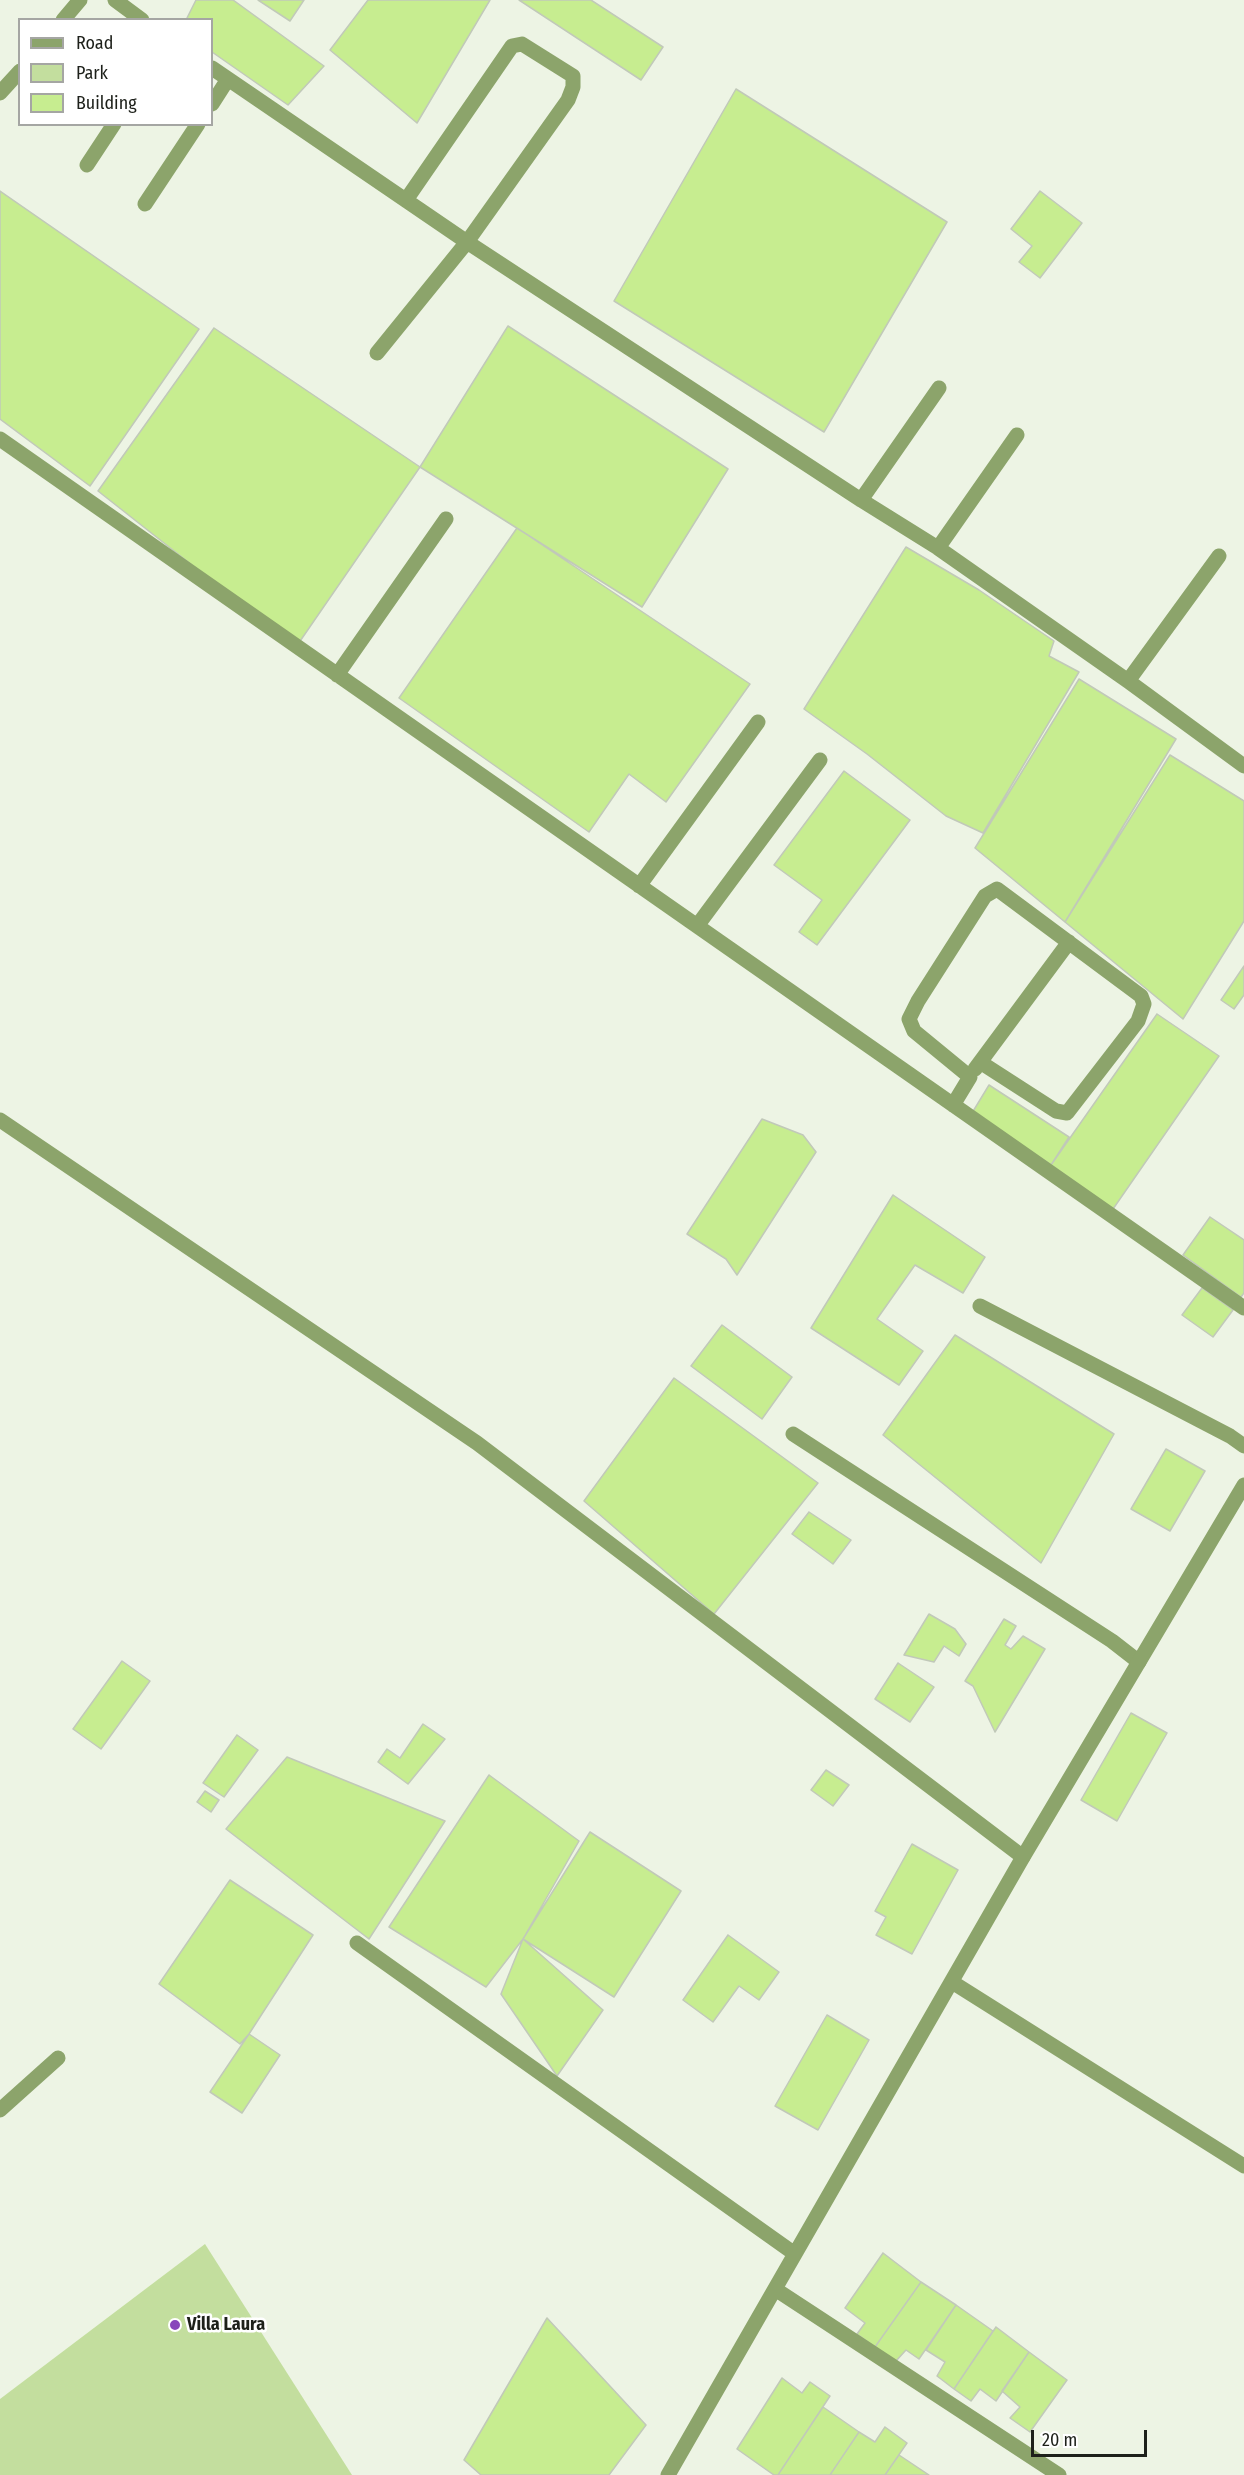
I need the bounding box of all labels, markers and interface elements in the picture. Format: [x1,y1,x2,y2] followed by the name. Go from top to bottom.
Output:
[18,18,213,126] legend
[76,32,113,54] text: Road
[76,62,108,84] text: Park
[76,92,137,114] text: Building
[187,2314,265,2336] place label: Villa Laura
[168,2318,182,2332] marker: Villa Laura
[1034,2418,1150,2456] scale bar
[1042,2429,1077,2451] text: 20 m

